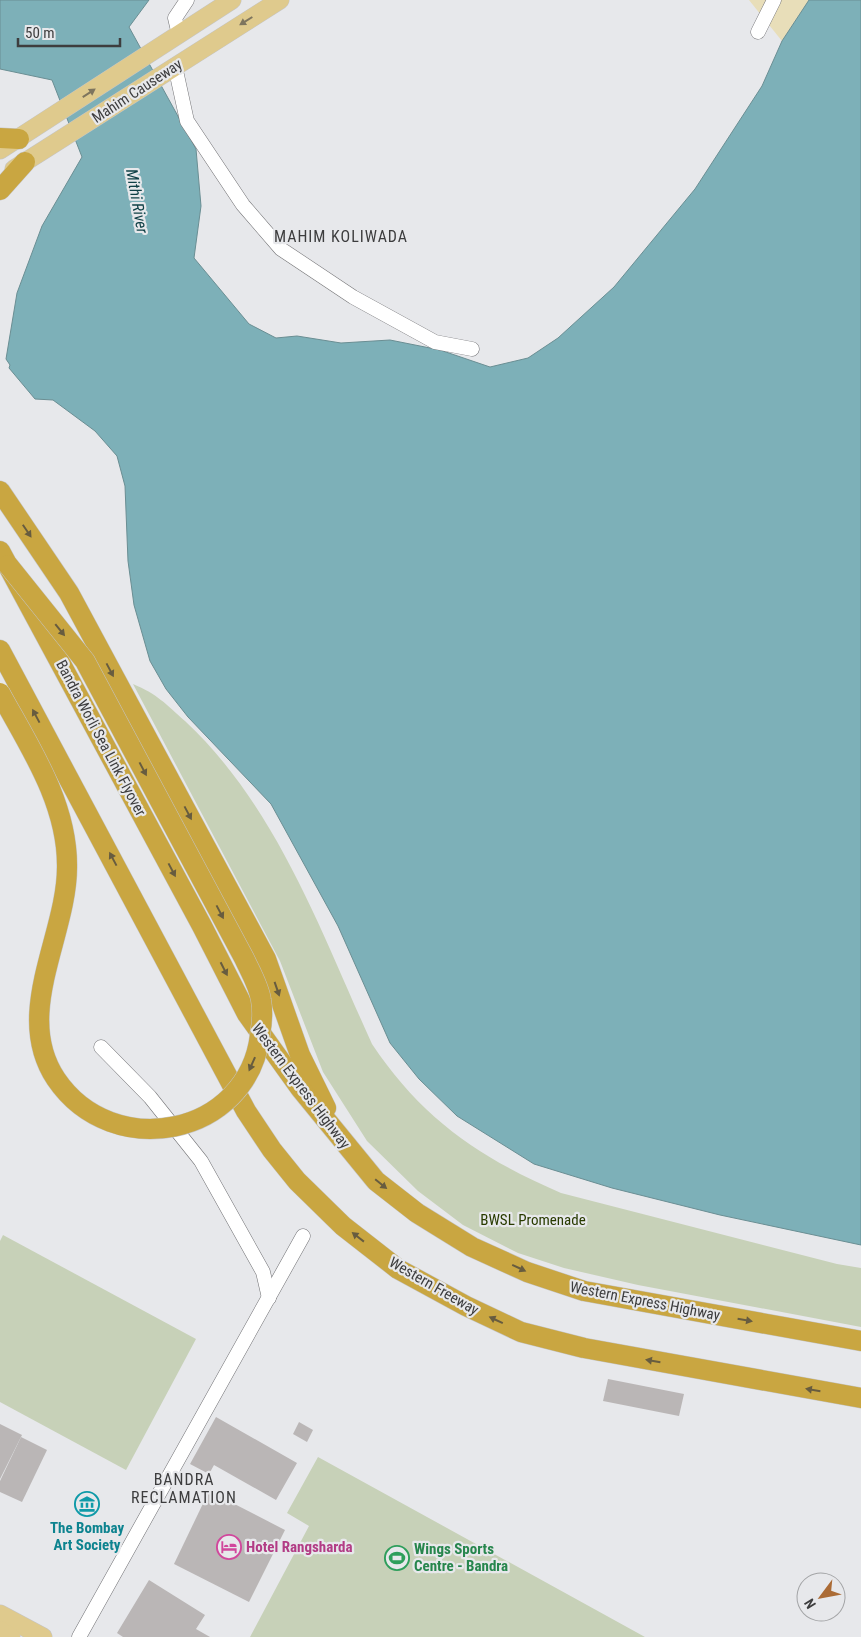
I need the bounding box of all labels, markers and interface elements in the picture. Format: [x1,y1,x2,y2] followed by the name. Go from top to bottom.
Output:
[18,15,120,47] scale bar
[239,17,252,26] one-way arrow
[25,24,55,42] text: 50 m
[89,55,185,127] street label: Mahim Causeway
[83,88,96,98] one-way arrow
[122,167,152,236] water label: Mithi River
[274,227,408,246] district label: MAHIM KOLIWADA
[22,524,32,538] one-way arrow
[55,623,66,636] one-way arrow
[52,657,150,820] street label: Bandra Worli Sea Link Flyover
[106,664,115,677] one-way arrow
[31,709,40,723] one-way arrow
[139,762,147,776] one-way arrow
[183,807,192,820] one-way arrow
[109,852,117,866] one-way arrow
[167,863,176,876] one-way arrow
[216,905,224,920] one-way arrow
[220,962,228,976] one-way arrow
[273,982,281,997] one-way arrow
[248,1020,354,1152] street label: Western Express Highway
[247,1057,255,1071] one-way arrow
[374,1179,387,1190] one-way arrow
[480,1211,586,1229] park label: BWSL Promenade
[351,1232,364,1243] one-way arrow
[386,1253,482,1319] street label: Western Freeway
[512,1265,526,1273] one-way arrow
[569,1278,721,1324] street label: Western Express Highway
[489,1316,503,1324] one-way arrow
[737,1317,753,1325] one-way arrow
[645,1356,661,1364] one-way arrow
[805,1385,821,1393] one-way arrow
[131,1470,237,1507] district label: BANDRA RECLAMATION
[74,1491,100,1517] museum icon: The Bombay Art Society
[50,1519,124,1554] place label: The Bombay Art Society
[216,1534,242,1560] hotel icon: Hotel Rangsharda
[246,1538,353,1556] place label: Hotel Rangsharda
[414,1540,508,1575] place label: Wings Sports Centre - Bandra
[384,1545,410,1571] sports icon: Wings Sports Centre - Bandra
[796,1572,846,1622] north arrow
[801,1596,819,1612] text: N

